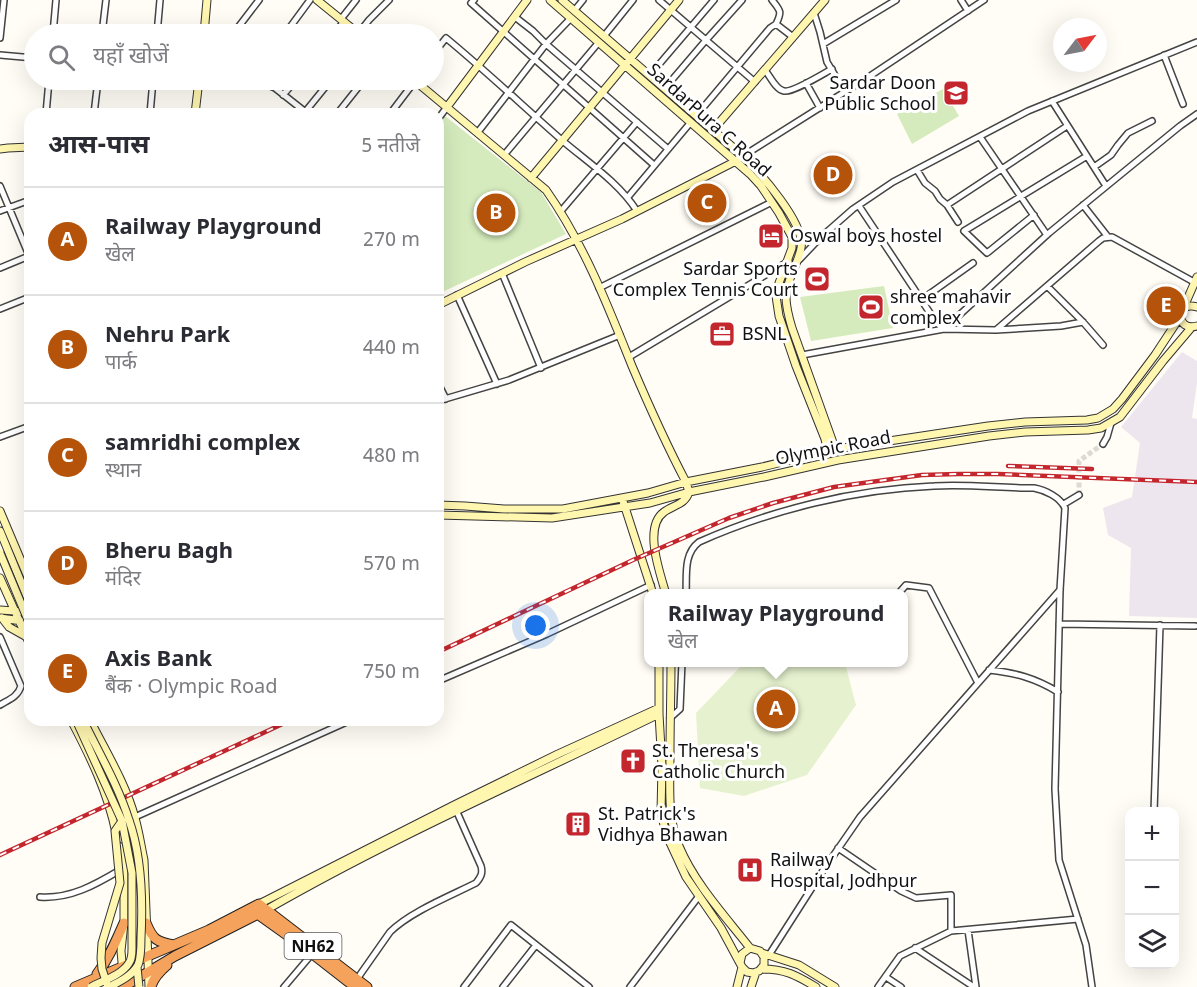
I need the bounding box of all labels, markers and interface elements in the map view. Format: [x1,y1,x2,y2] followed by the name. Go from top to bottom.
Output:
[1053,18,1107,72] north arrow
[24,24,444,90] search box
[45,41,78,74] icon: search
[93,43,169,72] text: यहाँ खोजें
[641,59,775,183] street label: SardarPura C Road
[824,73,936,117] place label: Sardar Doon Public School
[941,78,971,108] school or university icon: Sardar Doon Public School
[48,130,149,164] text: आस-पास
[361,134,420,160] text: 5 नतीजे
[814,152,852,198] pin: D
[688,180,726,226] pin: C
[476,190,516,236] pin: B
[105,214,322,243] text: Railway Playground
[756,221,786,251] hotel icon: Oswal boys hostel
[790,226,942,249] place label: Oswal boys hostel
[61,228,74,254] text: A
[363,228,420,254] text: 270 m
[105,243,135,269] text: खेल
[613,259,798,303] place label: Sardar Sports Complex Tennis Court
[802,264,832,294] sports icon: Sardar Sports Complex Tennis Court
[1146,284,1186,328] pin: E
[890,287,1012,331] place label: shree mahavir complex
[856,292,886,322] sports icon: shree mahavir complex
[707,319,737,349] office icon: BSNL
[105,322,230,351] text: Nehru Park
[742,324,787,347] place label: BSNL
[61,336,74,362] text: B
[363,336,420,362] text: 440 m
[105,351,137,377] text: पार्क
[774,427,893,472] street label: Olympic Road
[105,430,300,459] text: samridhi complex
[61,444,74,470] text: C
[363,444,420,470] text: 480 m
[105,459,141,485] text: स्थान
[105,538,233,567] text: Bheru Bagh
[60,552,75,578] text: D
[363,552,420,578] text: 570 m
[105,567,141,593] text: मंदिर
[644,589,908,667] popup
[668,601,884,630] text: Railway Playground
[521,611,550,640] your location
[668,630,698,656] text: खेल
[105,646,212,675] text: Axis Bank
[62,660,73,686] text: E
[363,660,420,686] text: 750 m
[105,675,278,701] text: बैंक · Olympic Road
[756,686,796,732] pin: A
[652,741,785,785] place label: St. Theresa's Catholic Church
[618,746,648,776] church icon: St. Theresa's Catholic Church
[598,804,728,848] place label: St. Patrick's Vidhya Bhawan
[1125,807,1179,969] map controls
[1125,807,1179,861] button: +
[563,809,593,839] building icon: St. Patrick's Vidhya Bhawan
[770,850,917,894] place label: Railway Hospital, Jodhpur
[735,855,765,885] hospital icon: Railway Hospital, Jodhpur
[1125,861,1179,915] button: −
[1125,915,1179,969] button: layers
[284,933,342,959] road number: NH62

